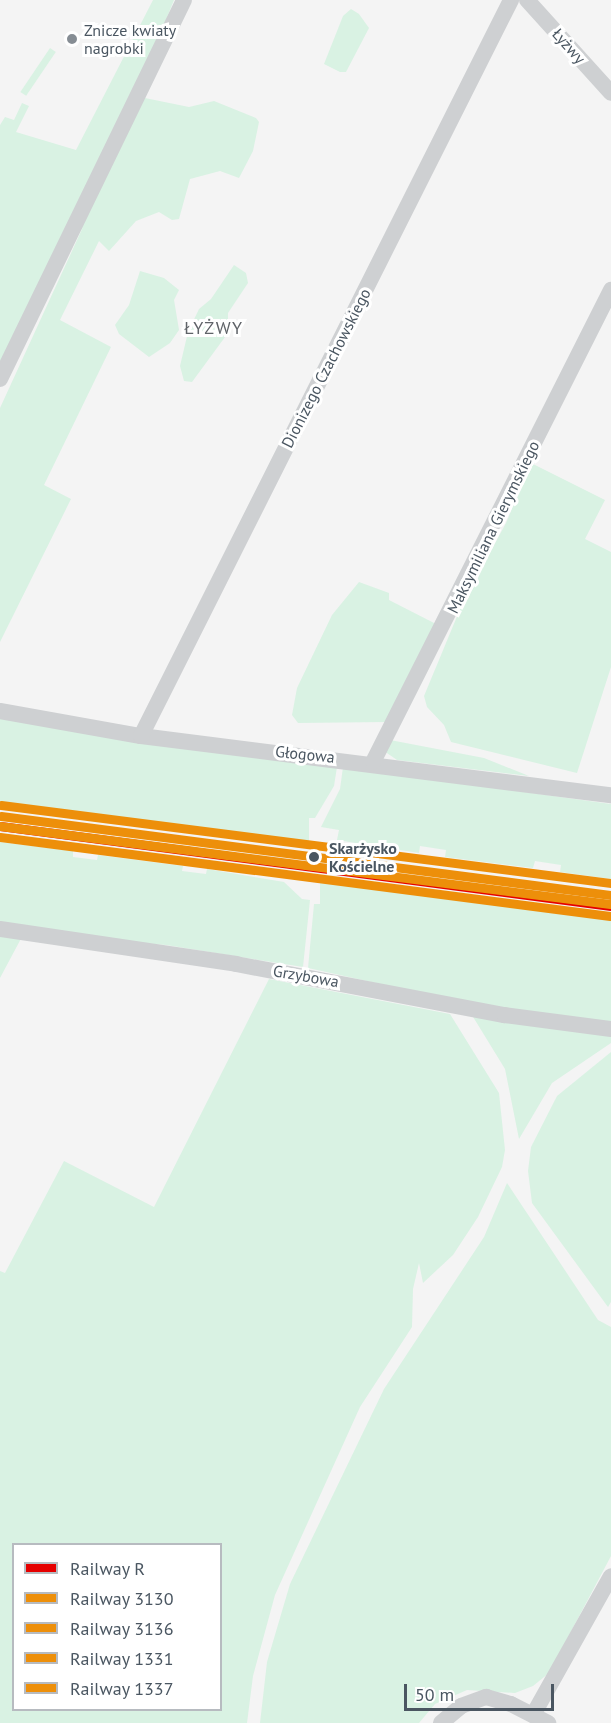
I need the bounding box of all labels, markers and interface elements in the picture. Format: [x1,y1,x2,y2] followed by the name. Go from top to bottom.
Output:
[84,20,176,58] place label: Znicze kwiaty nagrobki
[548,25,590,67] street label: Łyżwy
[65,32,79,46] marker: Znicze kwiaty nagrobki
[277,285,375,451] street label: Dionizego Czachowskiego
[184,317,244,339] district label: ŁYŻWY
[443,438,543,616] street label: Maksymiliana Gierymskiego
[274,741,336,767] street label: Głogowa
[329,838,397,876] place label: Skarżysko Kościelne
[304,847,324,867] marker: Skarżysko Kościelne
[272,961,340,991] street label: Grzybowa
[12,1543,222,1711] legend
[70,1557,145,1580] text: Railway R
[70,1587,173,1610] text: Railway 3130
[70,1617,173,1640] text: Railway 3136
[70,1647,173,1670] text: Railway 1331
[407,1672,557,1710] scale bar
[70,1677,173,1700] text: Railway 1337
[415,1683,454,1706] text: 50 m

